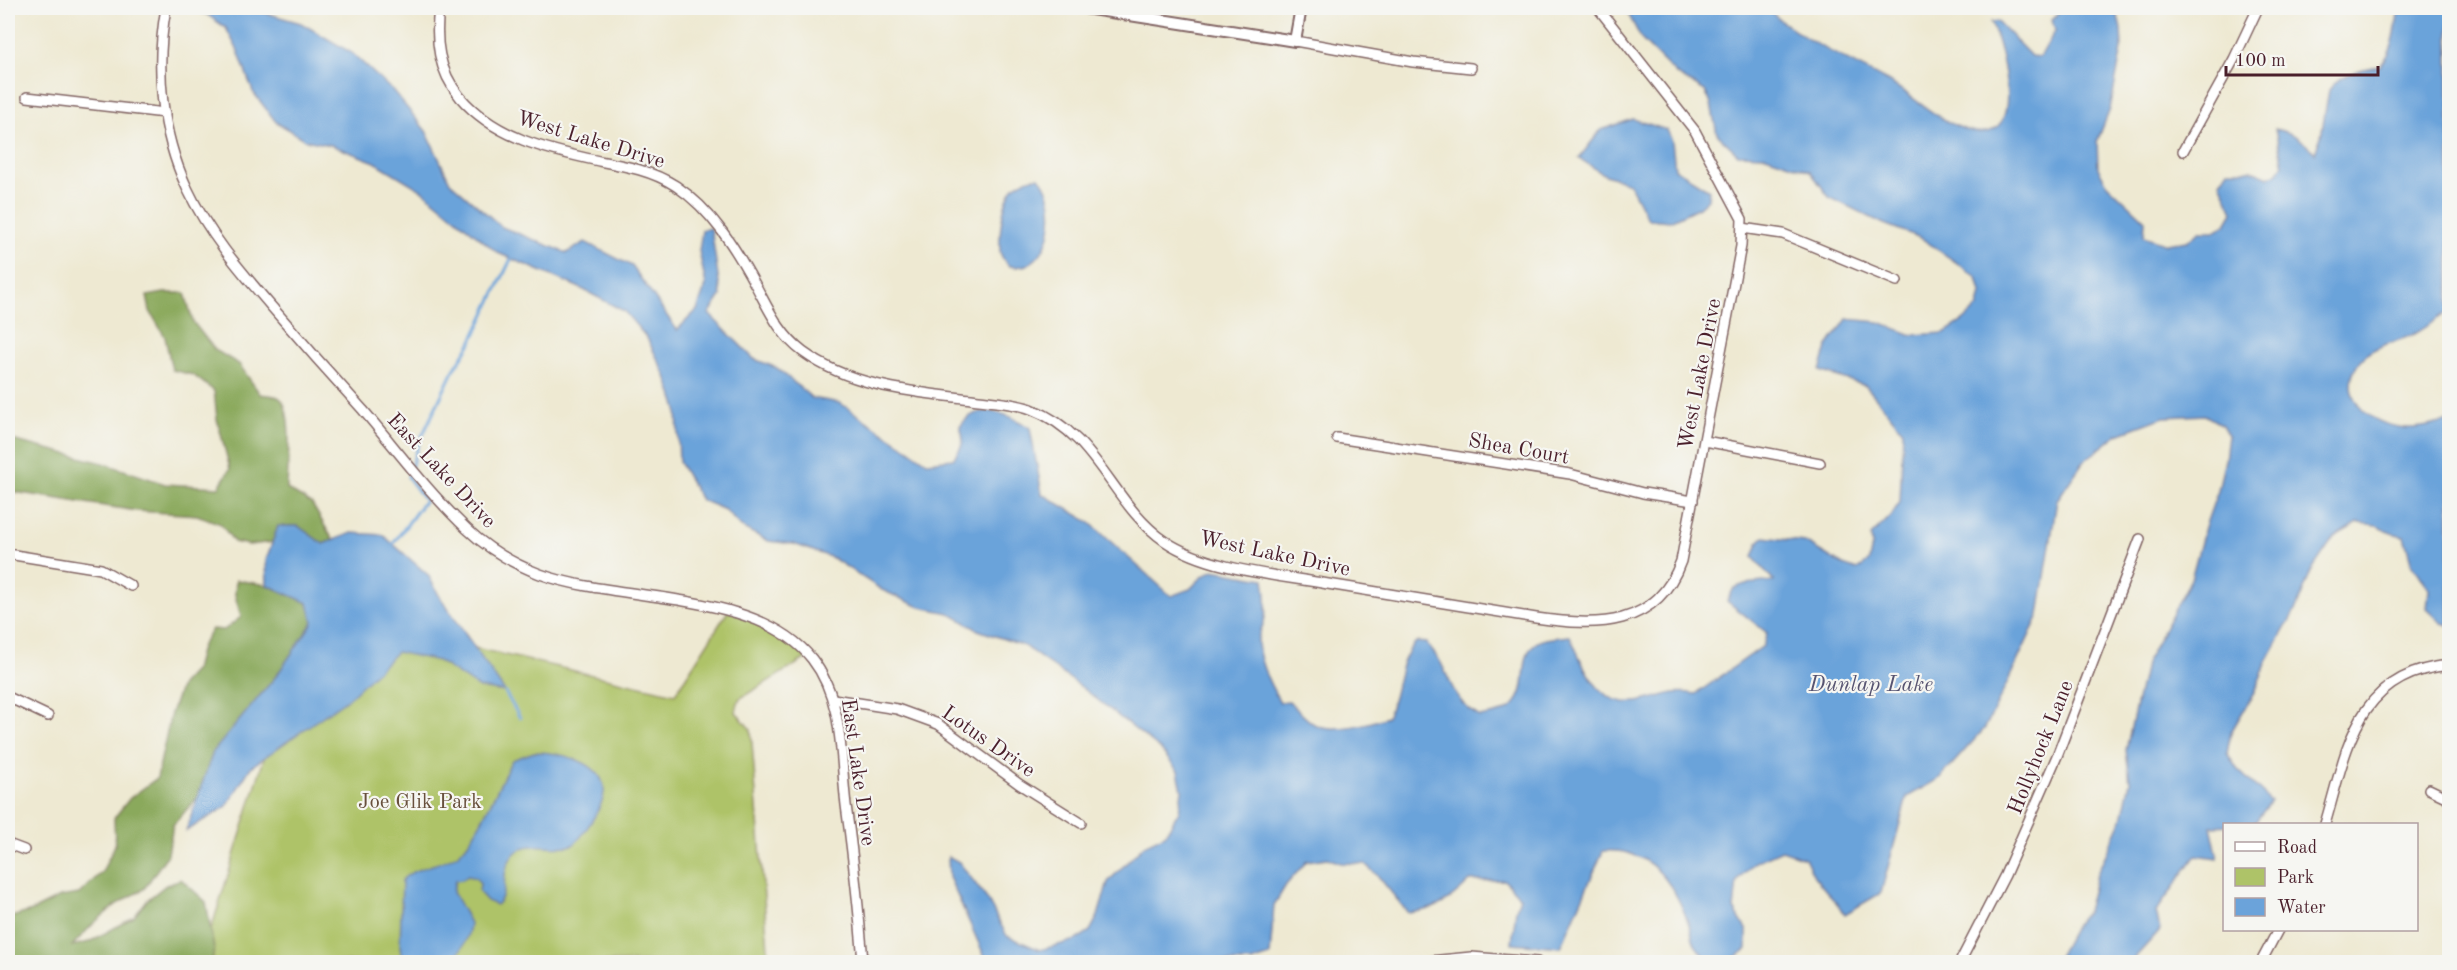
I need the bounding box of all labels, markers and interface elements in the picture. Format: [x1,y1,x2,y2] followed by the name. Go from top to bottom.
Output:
[2226,39,2378,77] scale bar
[2235,52,2286,70] text: 100 m
[514,108,667,173] street label: West Lake Drive
[1675,297,1725,452] street label: West Lake Drive
[383,410,499,533] street label: East Lake Drive
[1467,430,1571,469] street label: Shea Court
[1197,528,1352,581] street label: West Lake Drive
[1808,674,1933,696] water label: Dunlap Lake
[2005,677,2078,818] street label: Hollyhock Lane
[837,697,878,847] street label: East Lake Drive
[938,703,1039,782] street label: Lotus Drive
[358,792,482,813] park label: Joe Glik Park
[2223,823,2418,931] legend
[2277,839,2317,857] text: Road
[2277,869,2314,887] text: Park
[2277,899,2326,917] text: Water

